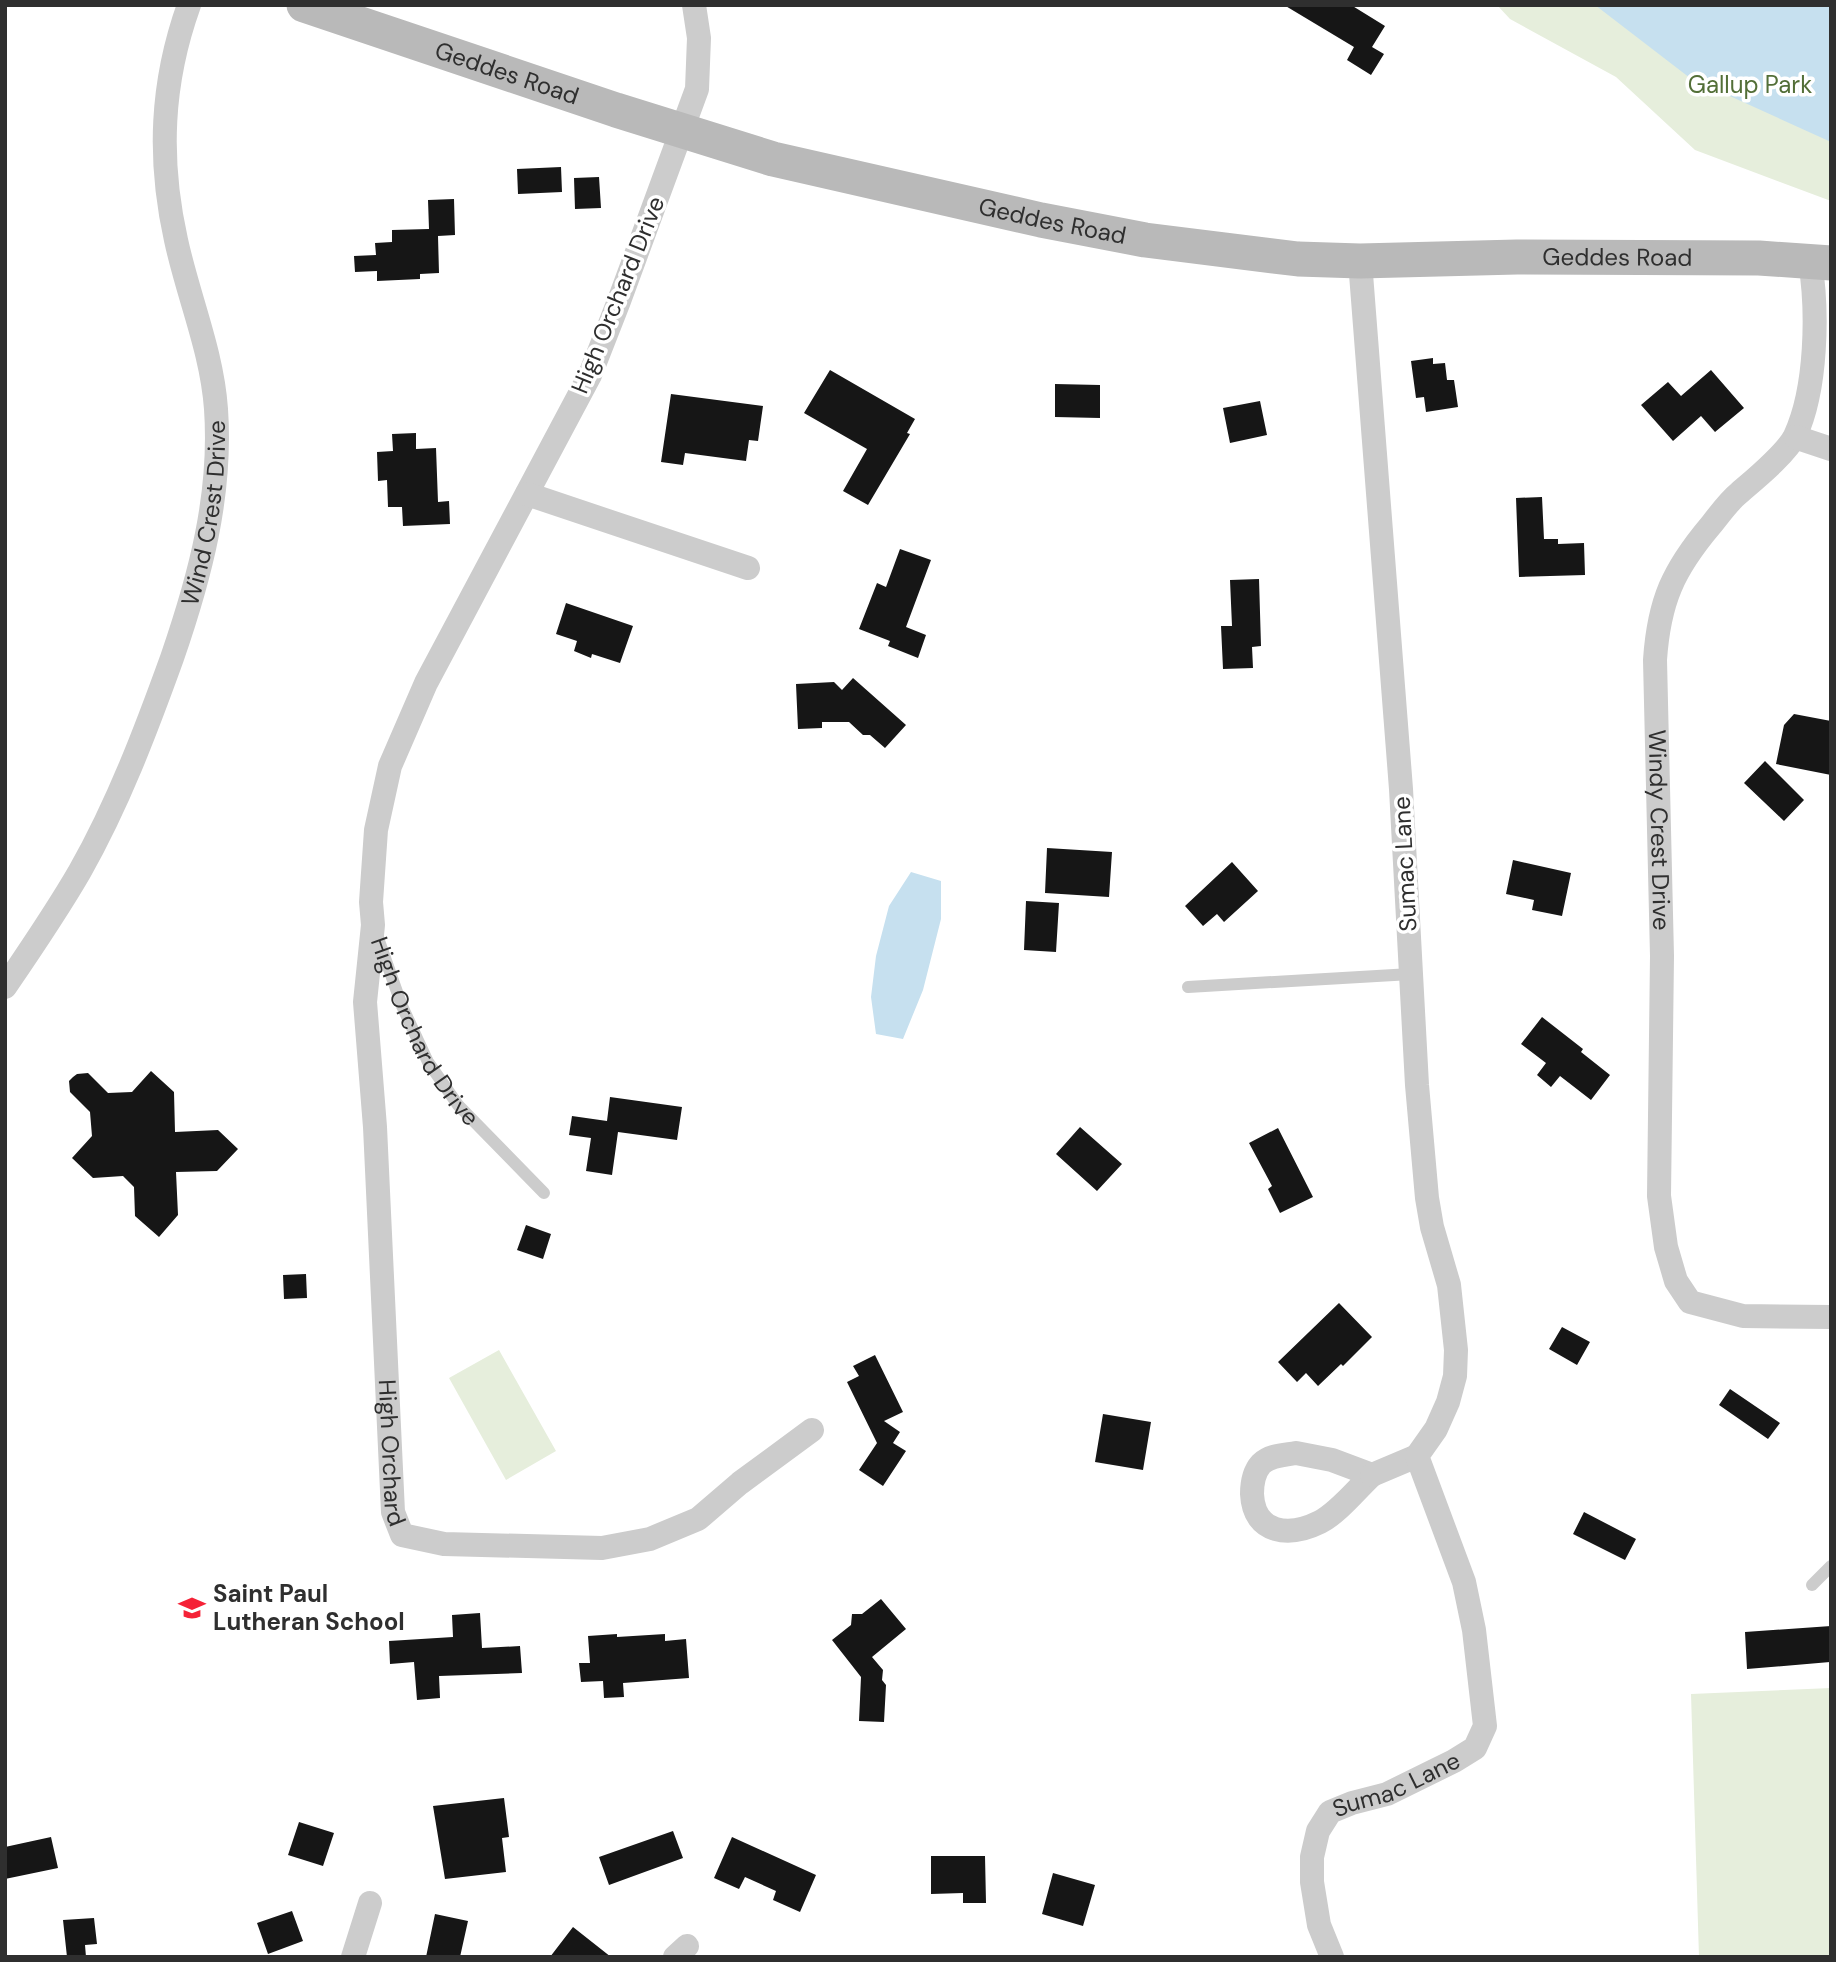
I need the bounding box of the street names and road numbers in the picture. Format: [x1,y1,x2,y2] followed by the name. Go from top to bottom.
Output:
[431,34,583,111] street label: Geddes Road
[976,190,1129,251] street label: Geddes Road
[564,192,671,398] street label: High Orchard Drive
[1542,241,1692,273] street label: Geddes Road
[174,420,232,609] street label: Wind Crest Drive
[1642,729,1677,931] street label: Windy Crest Drive
[1385,796,1424,932] street label: Sumac Lane
[364,933,486,1132] street label: High Orchard Drive
[372,1379,413,1531] street label: High Orchard
[1328,1745,1465,1824] street label: Sumac Lane

